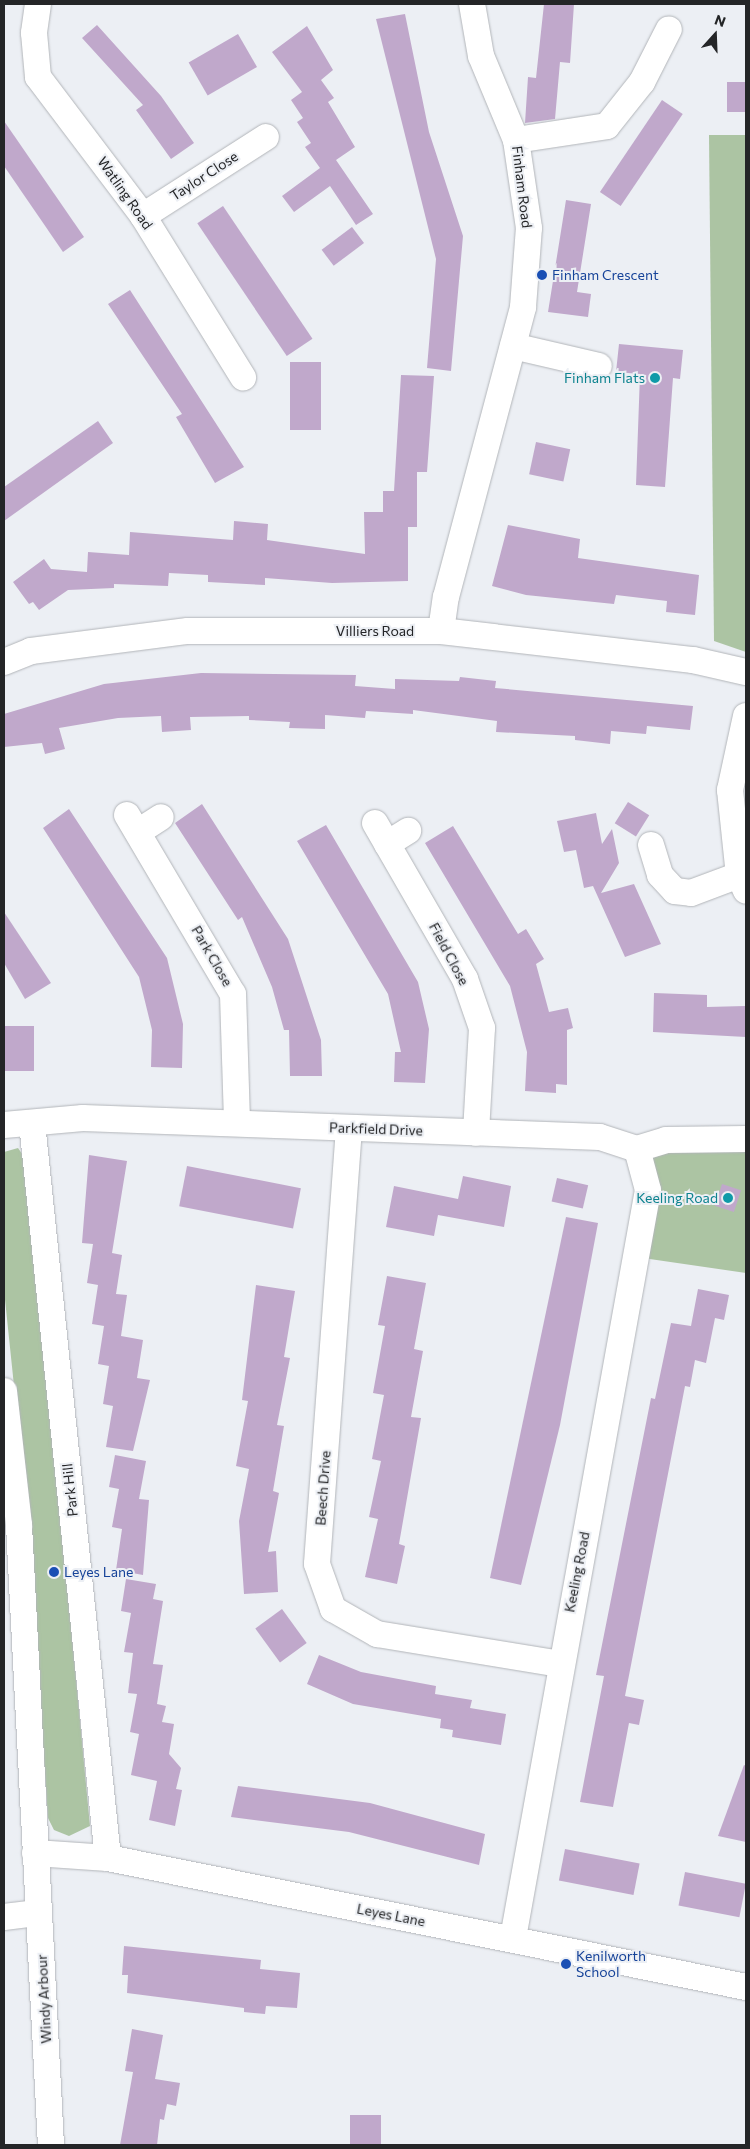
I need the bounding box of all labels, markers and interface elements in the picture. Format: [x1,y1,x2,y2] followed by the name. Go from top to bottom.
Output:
[690,10,740,60] north arrow
[712,11,728,30] text: N
[509,145,535,229] street label: Finham Road
[167,148,241,204] street label: Taylor Close
[94,153,156,233] street label: Watling Road
[552,267,659,283] place label: Finham Crescent
[536,269,548,281] marker: Finham Crescent
[564,370,645,386] place label: Finham Flats
[649,372,661,384] marker: Finham Flats
[336,623,414,639] street label: Villiers Road
[426,920,472,988] street label: Field Close
[188,923,236,989] street label: Park Close
[329,1119,423,1139] street label: Parkfield Drive
[636,1190,718,1206] place label: Keeling Road
[722,1192,734,1204] marker: Keeling Road
[312,1450,334,1526] street label: Beech Drive
[59,1463,81,1517] street label: Park Hill
[561,1530,593,1614] street label: Keeling Road
[64,1564,133,1580] place label: Leyes Lane
[48,1566,60,1578] marker: Leyes Lane
[355,1900,427,1930] street label: Leyes Lane
[576,1948,646,1980] place label: Kenilworth School
[33,1954,55,2044] street label: Windy Arbour
[560,1958,572,1970] marker: Kenilworth School

